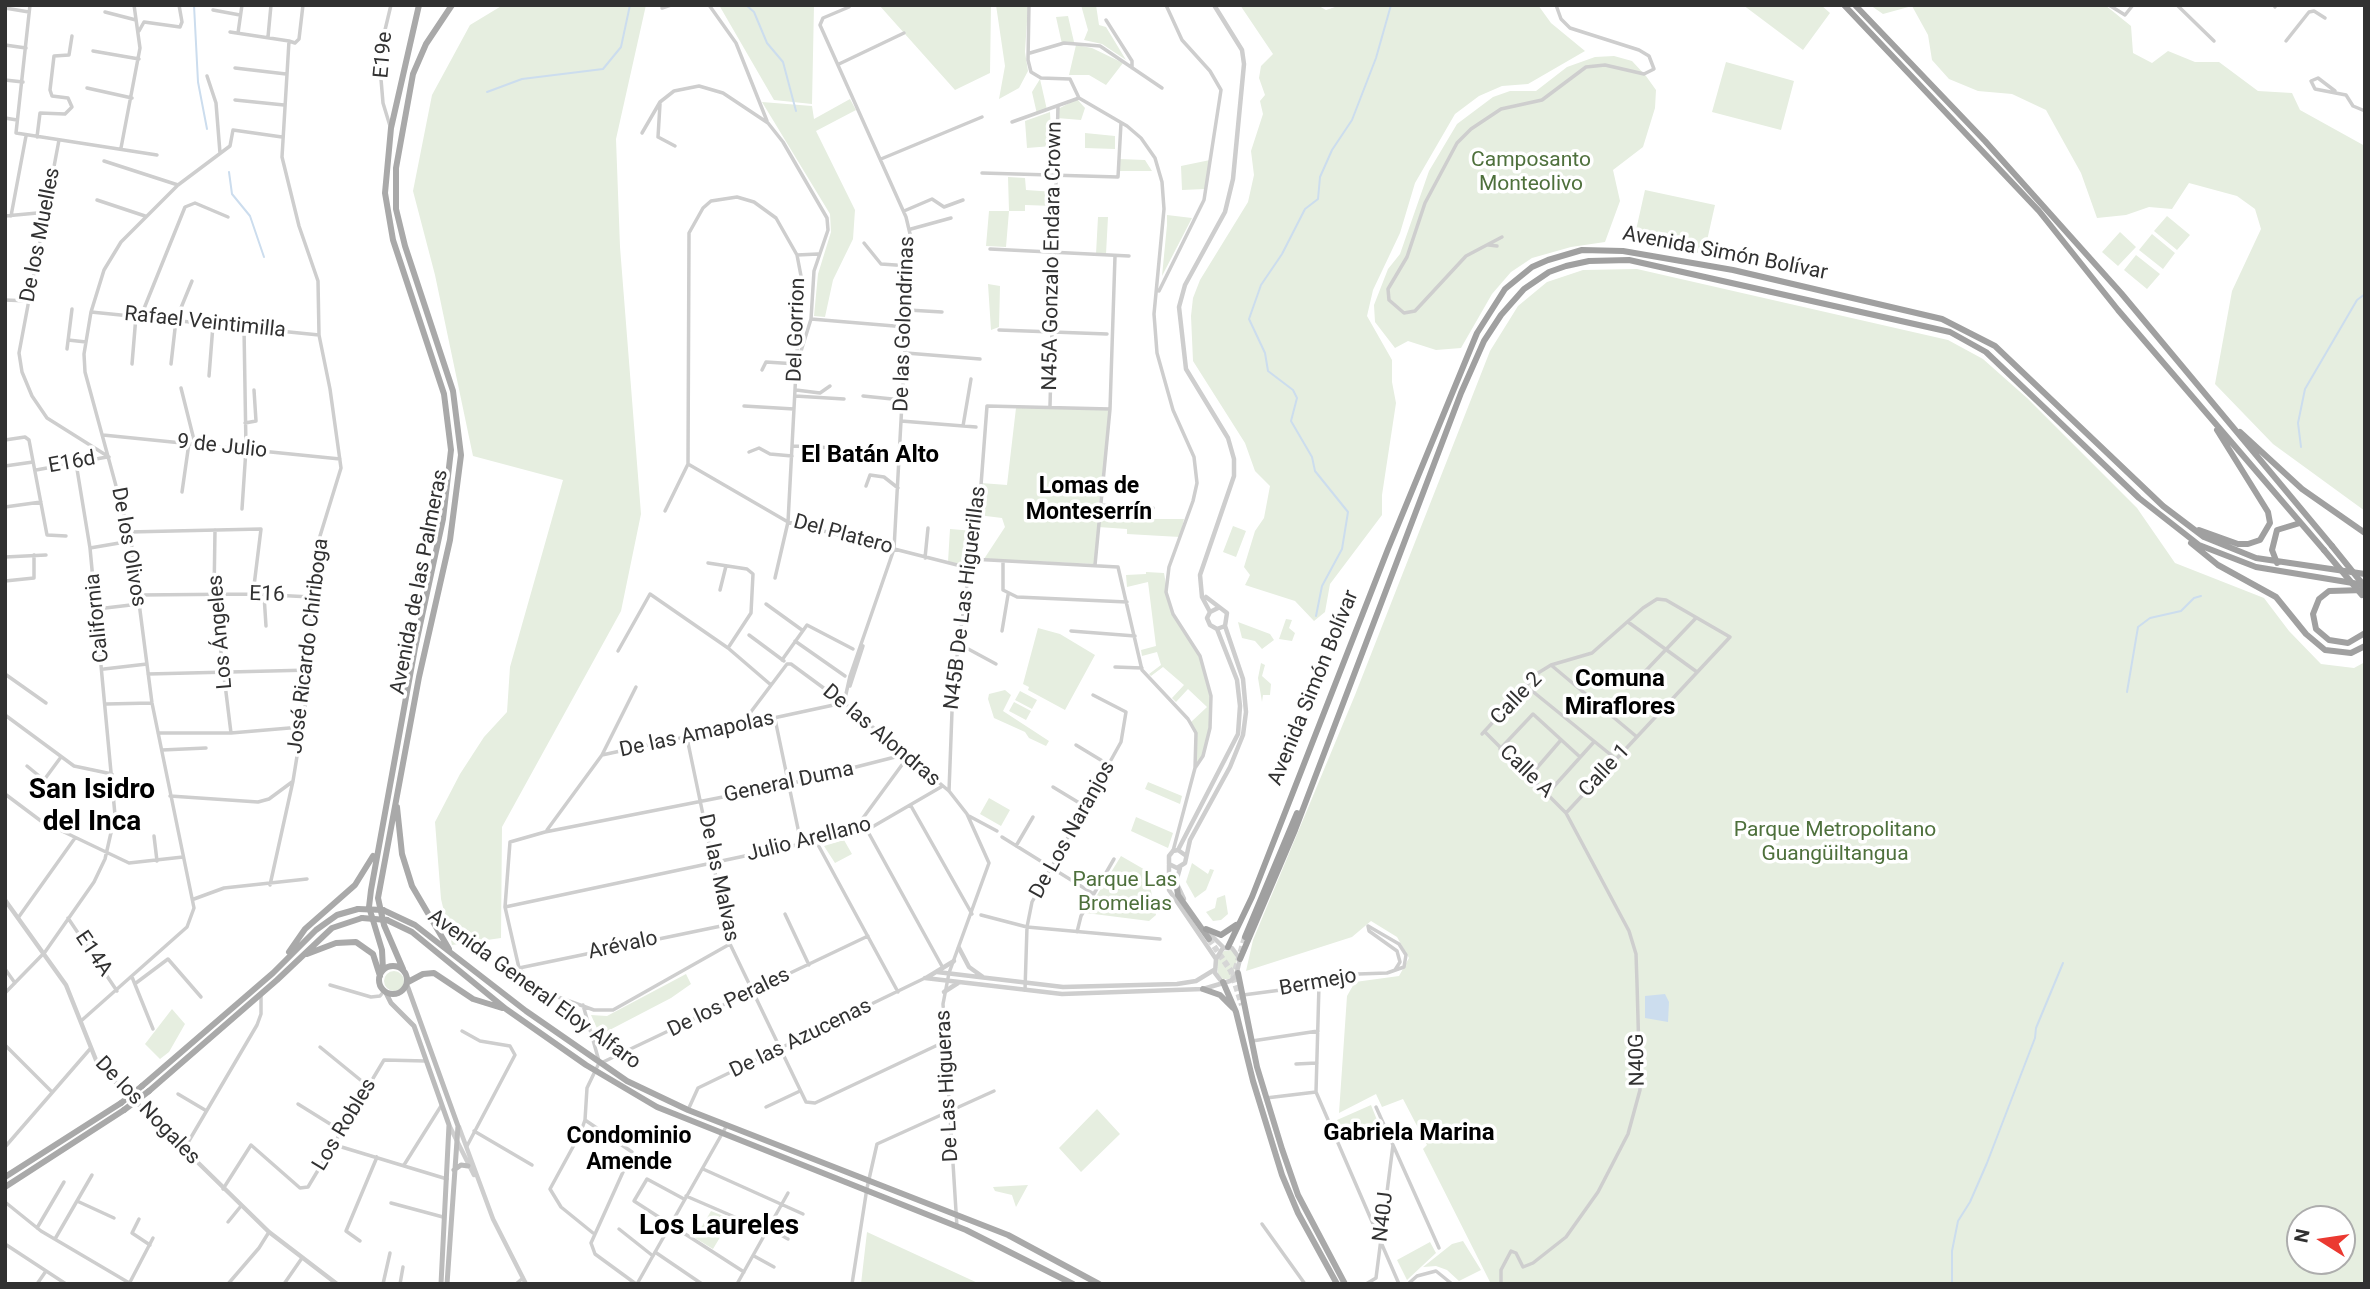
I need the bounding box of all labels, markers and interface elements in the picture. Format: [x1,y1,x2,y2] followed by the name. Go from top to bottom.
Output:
[369,31,399,79] street label: E19e
[1038,121,1068,391] street label: N45A Gonzalo Endara Crown
[1471,148,1591,198] park label: Camposanto Monteolivo
[16,166,66,304] street label: De los Muelles
[1620,222,1830,286] street label: Avenida Simón Bolívar
[889,236,921,412] street label: De las Golondrinas
[783,277,811,383] street label: Del Gorrion
[123,302,287,344] street label: Rafael Veintimilla
[176,430,268,464] street label: 9 de Julio
[801,442,939,470] district label: El Batán Alto
[46,446,98,480] street label: E16d
[386,467,454,697] street label: Avenida de las Palmeras
[1026,473,1152,527] district label: Lomas de Monteserrín
[105,485,151,609] street label: De los Olivos
[940,485,992,711] street label: N45B De Las Higuerillas
[791,510,895,560] street label: Del Platero
[283,537,335,755] street label: José Ricardo Chiriboga
[81,572,115,664] street label: California
[203,574,239,690] street label: Los Ángeles
[249,582,285,608] street label: E16
[1263,587,1365,789] street label: Avenida Simón Bolívar
[1565,666,1675,722] district label: Comuna Miraflores
[1486,667,1548,731] street label: Calle 2
[817,679,945,793] street label: De las Alondras
[617,706,777,764] street label: De las Amapolas
[1574,739,1636,803] street label: Calle 1
[1494,740,1558,804] street label: Calle A
[722,757,856,809] street label: General Duma
[1025,757,1121,903] street label: De Los Naranjos
[29,774,155,840] district label: San Isidro del Inca
[692,812,744,944] street label: De las Malvas
[744,812,874,868] street label: Julio Arellano
[1734,818,1936,868] park label: Parque Metropolitano Guangüiltangua
[1073,868,1177,918] park label: Parque Las Bromelias
[423,904,645,1076] street label: Avenida General Eloy Alfaro
[586,926,660,966] street label: Arévalo
[69,927,117,981] street label: E14A
[664,963,794,1043] street label: De los Perales
[1277,964,1359,1002] street label: Bermejo
[726,994,876,1084] street label: De las Azucenas
[931,1009,965,1163] street label: De Las Higueras
[1625,1033,1651,1087] street label: N40G
[89,1052,205,1170] street label: De los Nogales
[308,1074,382,1176] street label: Los Robles
[1323,1120,1495,1148] district label: Gabriela Marina
[567,1123,691,1177] district label: Condominio Amende
[1368,1191,1400,1243] street label: N40J
[2286,1205,2356,1275] north arrow
[639,1210,799,1244] district label: Los Laureles
[2289,1227,2315,1245] text: N

